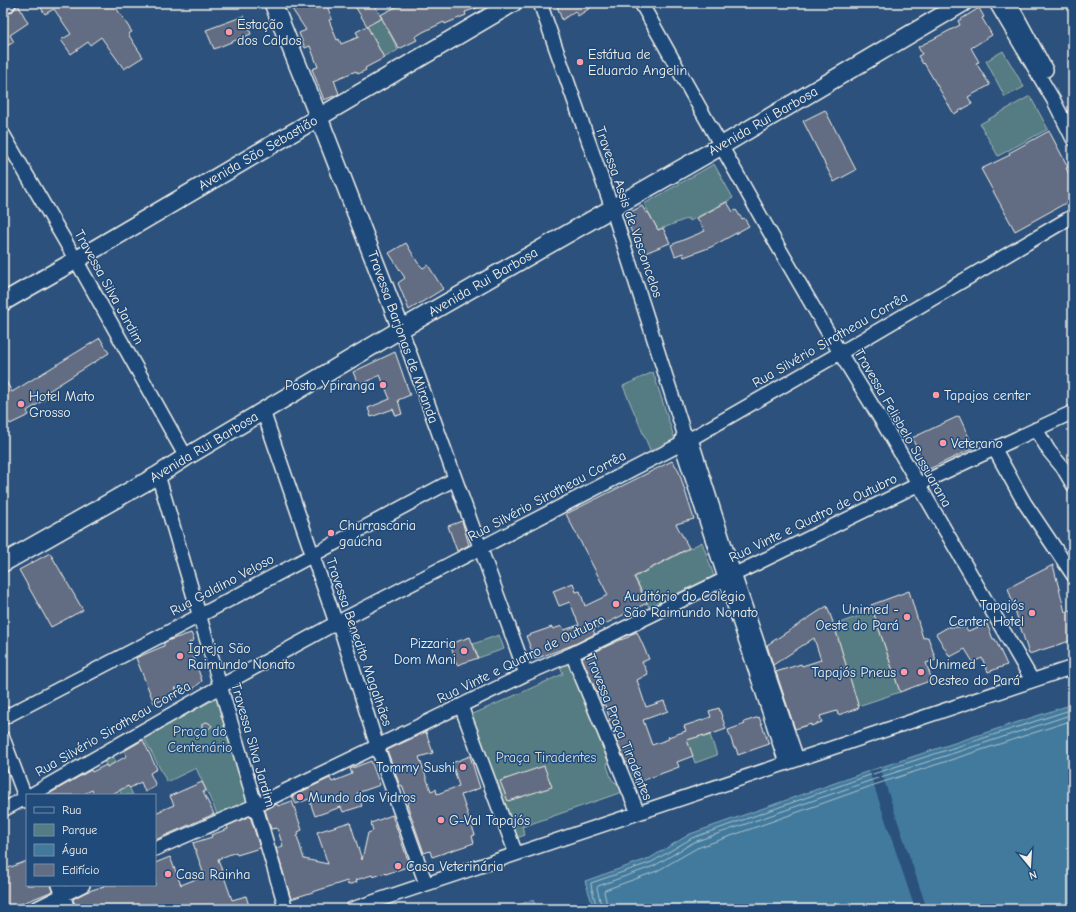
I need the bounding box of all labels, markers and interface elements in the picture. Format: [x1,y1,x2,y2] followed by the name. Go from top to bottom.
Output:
[237,16,302,49] place label: Estação dos Caldos
[224,27,234,37] marker: Estação dos Caldos
[588,46,687,79] place label: Estátua de Eduardo Angelin
[575,57,585,67] marker: Estátua de Eduardo Angelin
[705,83,821,159] street label: Avenida Rui Barbosa
[195,112,321,194] street label: Avenida São Sebastião
[592,124,666,300] street label: Travessa Assis de Vasconcelos
[70,227,148,347] street label: Travessa Silva Jardim
[425,244,541,320] street label: Avenida Rui Barbosa
[364,248,442,426] street label: Travessa Barjonas de Miranda
[749,288,911,392] street label: Rua Silvério Sirotheau Corrêa
[851,346,955,510] street label: Travessa Felisbelo Sussuarana
[285,377,375,394] place label: Posto Ypiranga
[378,380,388,390] marker: Posto Ypiranga
[944,387,1031,404] place label: Tapajos center
[29,388,95,421] place label: Hotel Mato Grosso
[931,390,941,400] marker: Tapajos center
[16,399,26,409] marker: Hotel Mato Grosso
[147,408,261,486] street label: Avenida Rui Barbosa
[951,435,1003,452] place label: Veterano
[938,438,948,448] marker: Veterano
[465,447,629,545] street label: Rua Silvério Sirotheau Corrêa
[726,470,900,566] street label: Rua Vinte e Quatro de Outubro
[339,517,416,550] place label: Churrascaria gaúcha
[326,528,336,538] marker: Churrascaria gaúcha
[167,550,277,620] street label: Rua Galdino Veloso
[322,556,396,729] street label: Travessa Benedito Magalhães
[624,588,758,621] place label: Auditório do Colégio São Raimundo Nonato
[949,597,1024,630] place label: Tapajós Center Hotel
[611,599,621,609] marker: Auditório do Colégio São Raimundo Nonato
[816,601,899,634] place label: Unimed - Oeste do Pará
[1027,608,1037,618] marker: Tapajós Center Hotel
[434,611,608,707] street label: Rua Vinte e Quatro de Outubro
[902,612,912,622] marker: Unimed - Oeste do Pará
[394,635,456,668] place label: Pizzaria Dom Mani
[188,640,295,673] place label: Igreja São Raimundo Nonato
[459,646,469,656] marker: Pizzaria Dom Mani
[175,651,185,661] marker: Igreja São Raimundo Nonato
[582,651,656,803] street label: Travessa Praça Tiradentes
[929,656,1020,689] place label: Unimed - Oesteo do Pará
[811,664,896,681] place label: Tapajós Pneus
[899,667,909,677] marker: Tapajós Pneus
[916,667,926,677] marker: Unimed - Oesteo do Pará
[32,677,194,781] street label: Rua Silvério Sirotheau Corrêa
[227,681,279,809] street label: Travessa Silva Jardim
[167,723,233,756] park label: Praça do Centenário
[496,749,596,766] park label: Praça Tiradentes
[376,759,455,776] place label: Tommy Sushi
[458,762,468,772] marker: Tommy Sushi
[308,789,416,806] place label: Mundo dos Vidros
[295,792,305,802] marker: Mundo dos Vidros
[26,794,156,886] legend
[62,803,81,817] text: Rua
[449,812,530,829] place label: G-Val Tapajós
[436,815,446,825] marker: G-Val Tapajós
[62,823,97,837] text: Parque
[62,843,88,857] text: Água
[1010,846,1050,886] north arrow
[406,858,503,875] place label: Casa Veterinária
[393,861,403,871] marker: Casa Veterinária
[62,863,99,877] text: Edifício
[176,866,251,883] place label: Casa Rainha
[1028,868,1038,882] text: N
[163,869,173,879] marker: Casa Rainha

